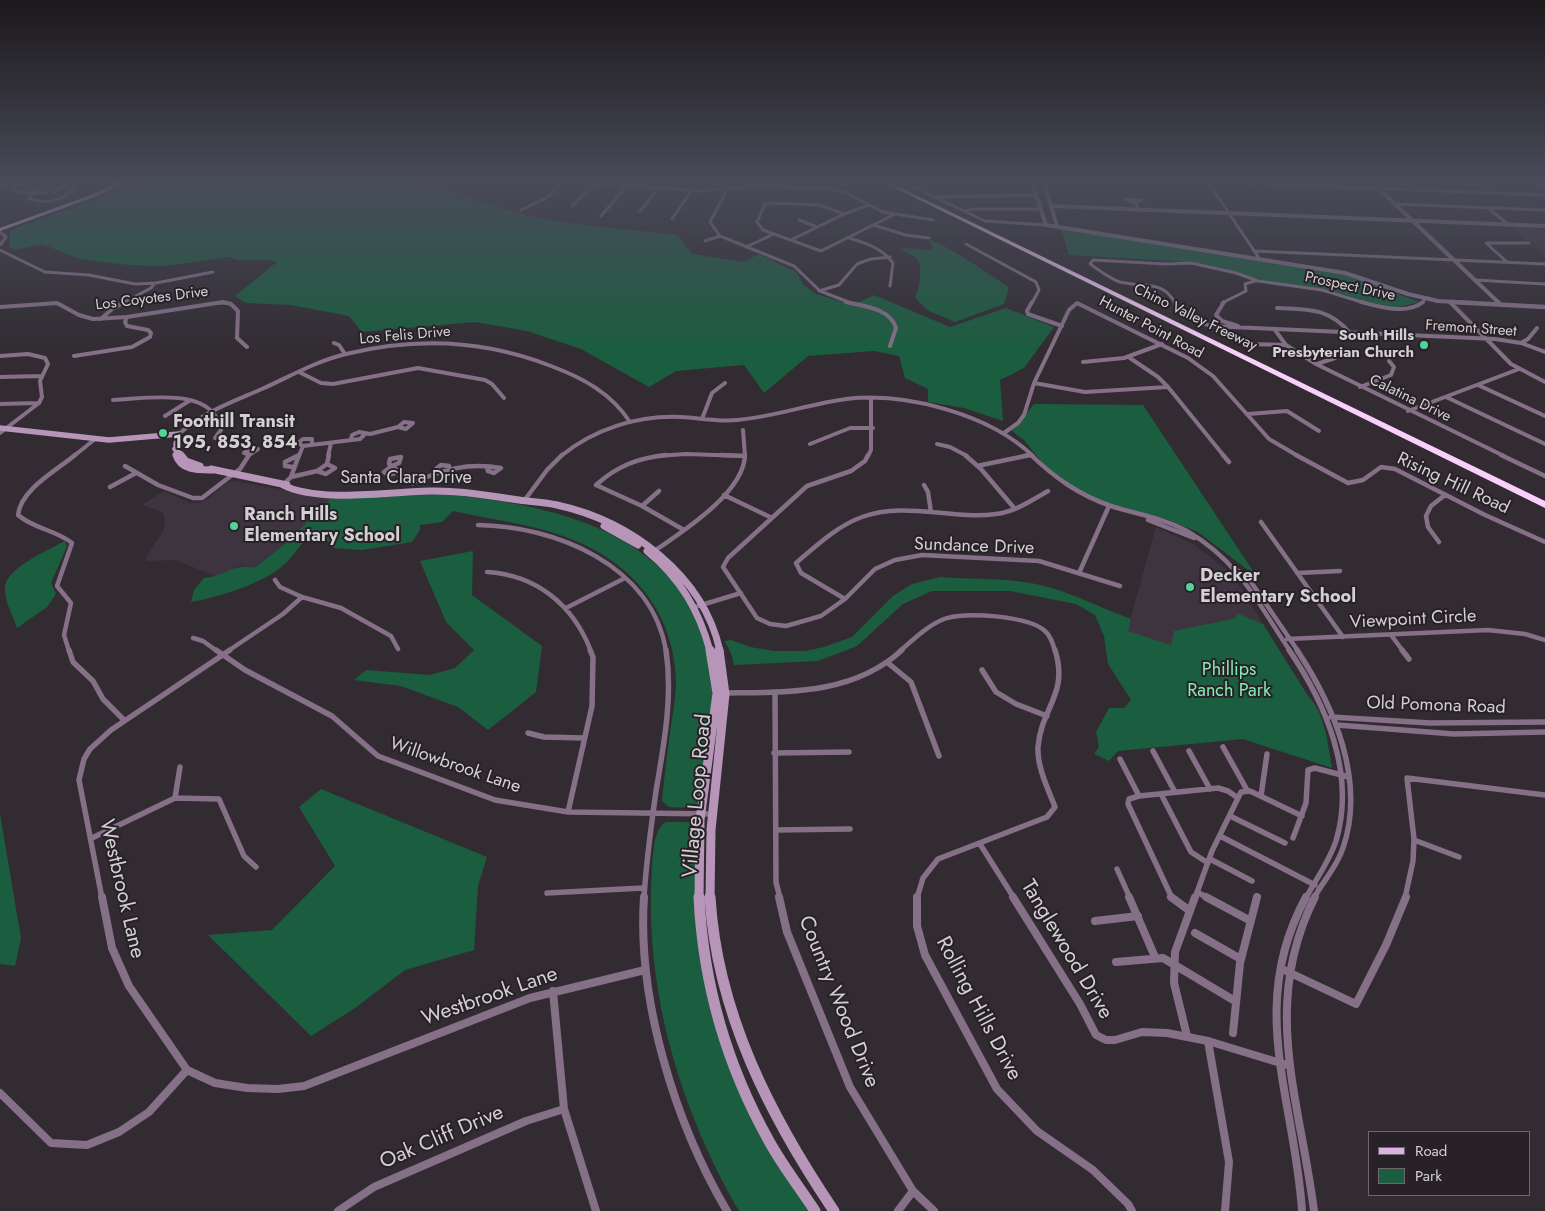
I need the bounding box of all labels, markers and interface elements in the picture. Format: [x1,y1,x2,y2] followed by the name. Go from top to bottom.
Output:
[1303,269,1397,305] street label: Prospect Drive
[1130,280,1260,356] street label: Chino Valley Freeway
[95,283,209,315] street label: Los Coyotes Drive
[1096,293,1206,363] street label: Hunter Point Road
[1425,317,1517,341] street label: Fremont Street
[359,323,451,349] street label: Los Felis Drive
[1272,327,1414,362] place label: South Hills Presbyterian Church
[1418,339,1430,351] marker: South Hills Presbyterian Church
[1366,371,1454,427] street label: Calatina Drive
[173,412,298,454] place label: Foothill Transit 195, 853, 854
[157,427,169,439] marker: Foothill Transit 195, 853, 854
[1393,448,1513,520] street label: Rising Hill Road
[340,468,472,490] street label: Santa Clara Drive
[244,505,400,548] place label: Ranch Hills Elementary School
[228,520,240,532] marker: Ranch Hills Elementary School
[913,534,1035,560] street label: Sundance Drive
[1200,566,1356,608] place label: Decker Elementary School
[1184,581,1196,593] marker: Decker Elementary School
[1349,606,1477,634] street label: Viewpoint Circle
[1187,660,1271,702] park label: Phillips Ranch Park
[1366,693,1506,719] street label: Old Pomona Road
[678,713,718,879] street label: Village Loop Road
[387,733,523,799] street label: Willowbrook Lane
[93,817,149,961] street label: Westbrook Lane
[1015,876,1117,1024] street label: Tanglewood Drive
[792,912,884,1092] street label: Country Wood Drive
[929,933,1027,1085] street label: Rolling Hills Drive
[419,962,561,1032] street label: Westbrook Lane
[376,1101,508,1175] street label: Oak Cliff Drive
[1368,1131,1530,1196] legend
[1415,1140,1447,1162] text: Road
[1415,1165,1442,1187] text: Park

